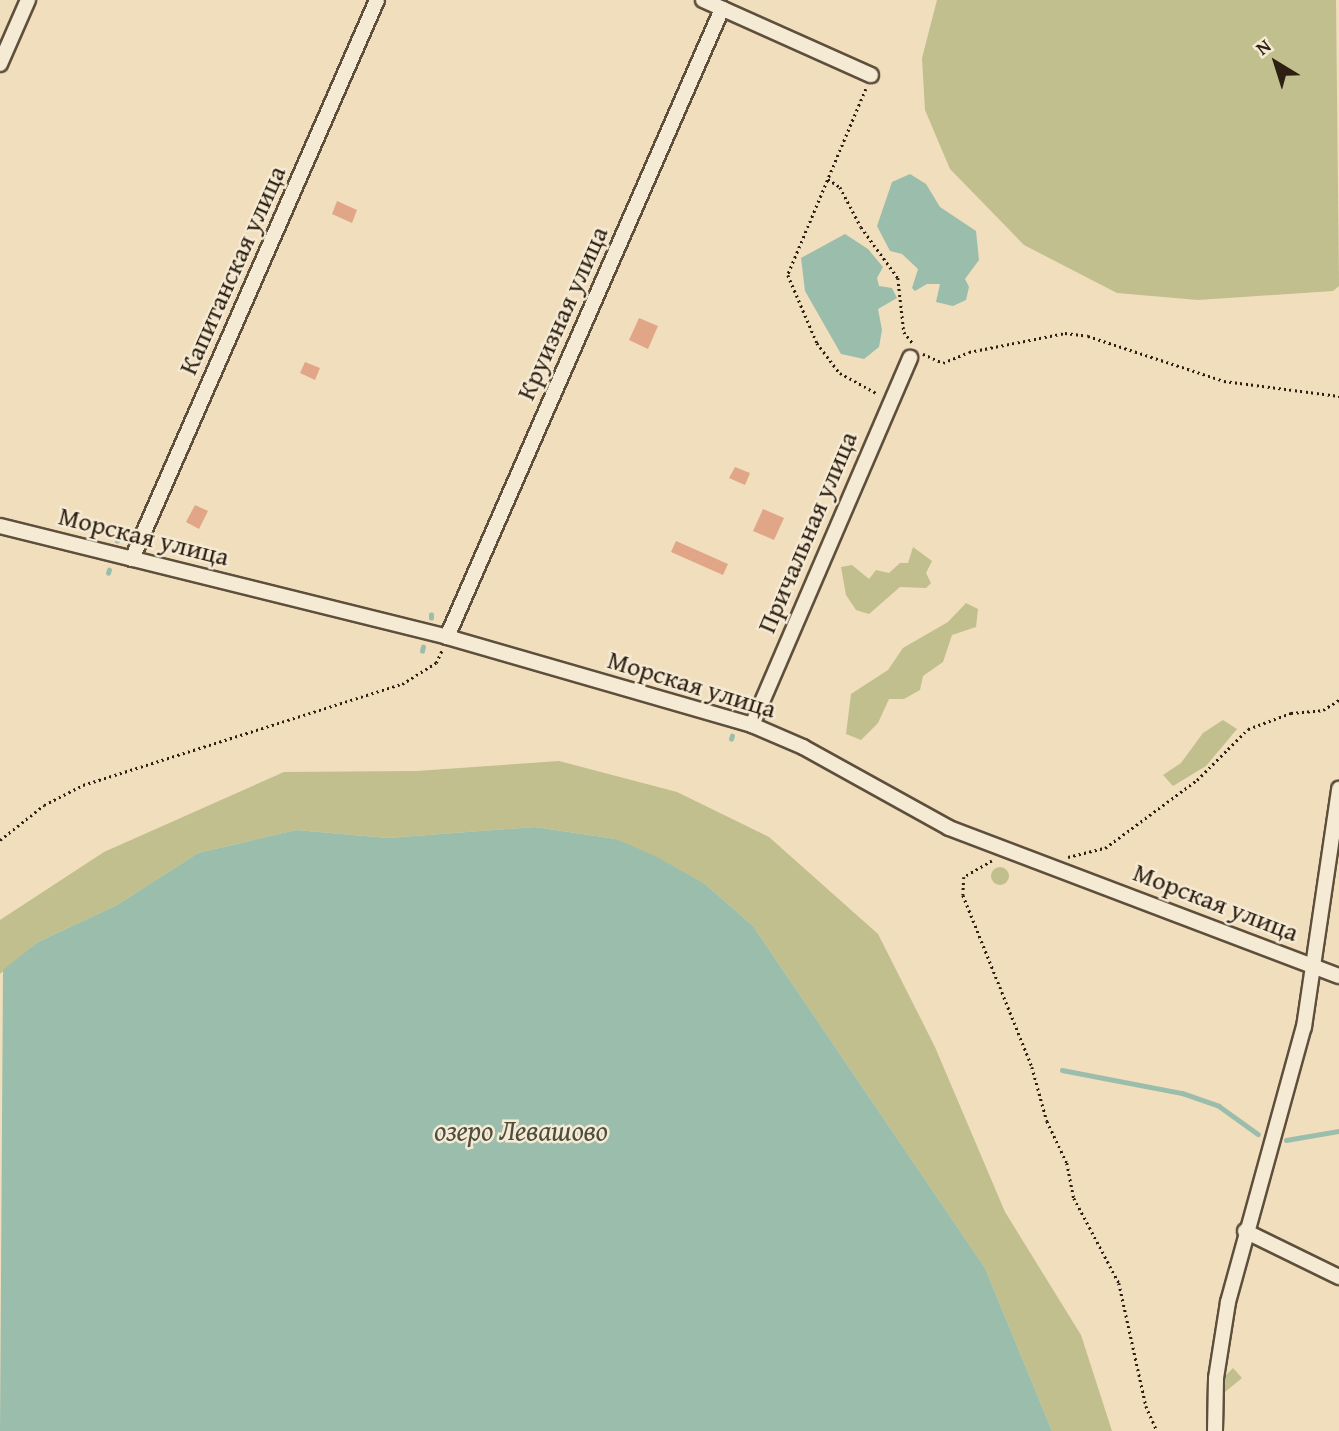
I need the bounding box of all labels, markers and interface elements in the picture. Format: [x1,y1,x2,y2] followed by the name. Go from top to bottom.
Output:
[1241,28,1311,98] north arrow
[1249,32,1277,61] text: N
[172,161,292,379] street label: Капитанская улица
[510,221,614,405] street label: Круизная улица
[751,427,863,637] street label: Причальная улица
[56,500,232,572] street label: Морская улица
[604,644,780,724] street label: Морская улица
[1129,856,1303,948] street label: Морская улица
[434,1113,608,1147] water label: озеро Левашово

